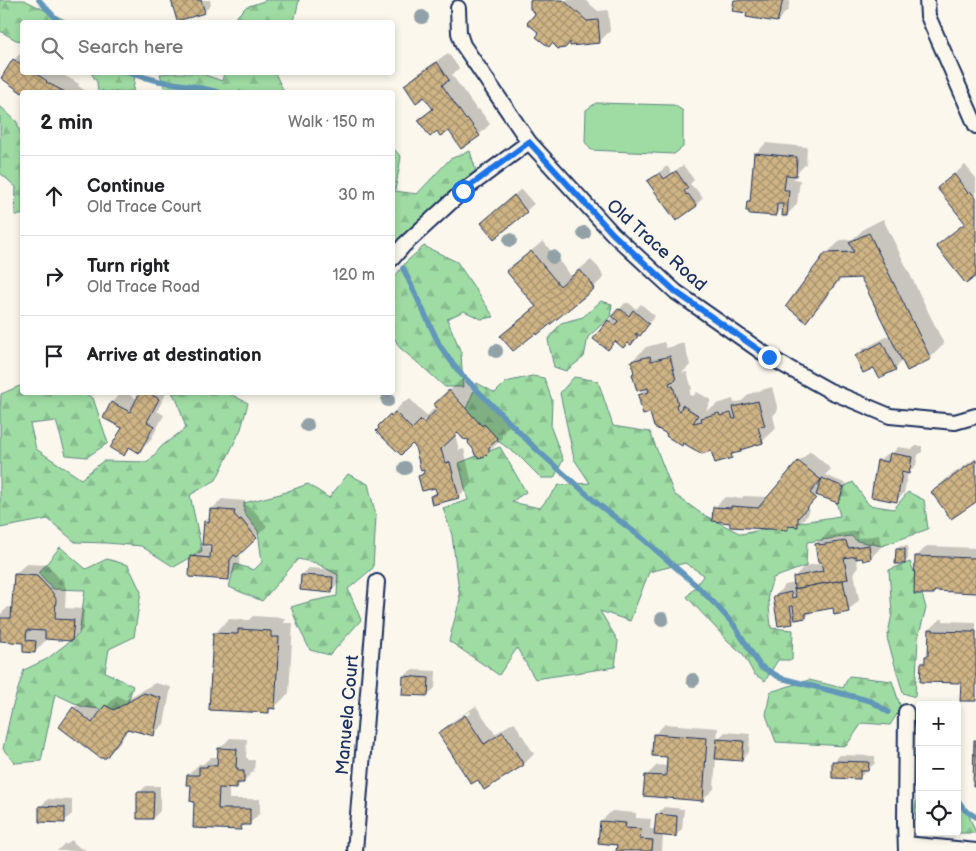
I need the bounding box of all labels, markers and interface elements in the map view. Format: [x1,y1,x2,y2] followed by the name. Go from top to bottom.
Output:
[20,20,395,75] search box
[38,34,66,62] icon: search
[78,36,183,59] text: Search here
[40,110,93,135] text: 2 min
[288,113,375,132] text: Walk · 150 m
[87,175,165,198] text: Continue
[452,180,475,203] route start
[40,182,68,210] icon: ahead
[338,186,375,205] text: 30 m
[602,195,711,296] street label: Old Trace Road
[87,198,201,217] text: Old Trace Court
[87,255,170,278] text: Turn right
[40,262,68,290] icon: right
[332,266,375,285] text: 120 m
[87,278,200,297] text: Old Trace Road
[40,342,68,370] icon: arrive
[87,344,262,367] text: Arrive at destination
[758,346,781,369] route end
[332,654,363,776] street label: Manuela Court
[916,701,961,836] map controls
[916,701,961,746] button: +
[916,746,961,791] button: −
[916,791,961,836] button: locate

